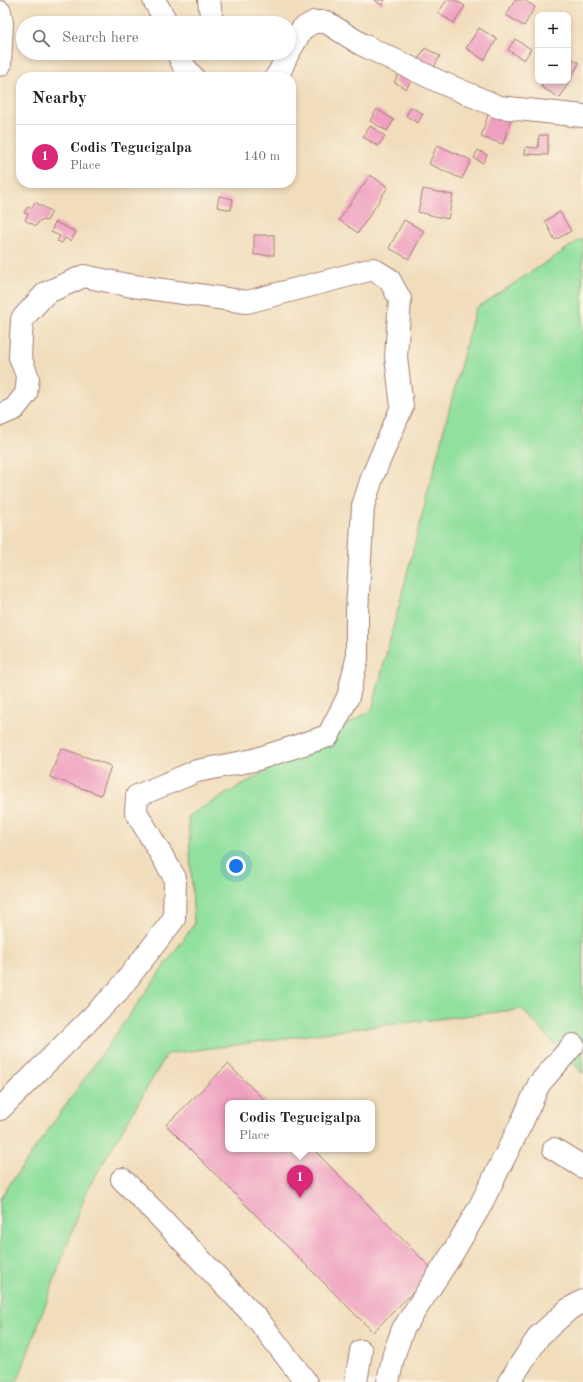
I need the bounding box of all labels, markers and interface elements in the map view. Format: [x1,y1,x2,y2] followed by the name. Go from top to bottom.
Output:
[535,12,571,84] map controls
[535,12,571,48] button: +
[16,16,296,60] search box
[30,27,52,49] icon: search
[62,31,139,46] text: Search here
[535,48,571,84] button: −
[32,90,87,107] text: Nearby
[70,141,192,156] text: Codis Tegucigalpa
[41,150,49,163] text: 1
[243,150,280,163] text: 140 m
[70,159,100,172] text: Place
[226,856,246,876] your location
[225,1100,375,1152] popup
[239,1111,361,1126] text: Codis Tegucigalpa
[239,1129,270,1142] text: Place
[287,1165,313,1198] pin: 1

